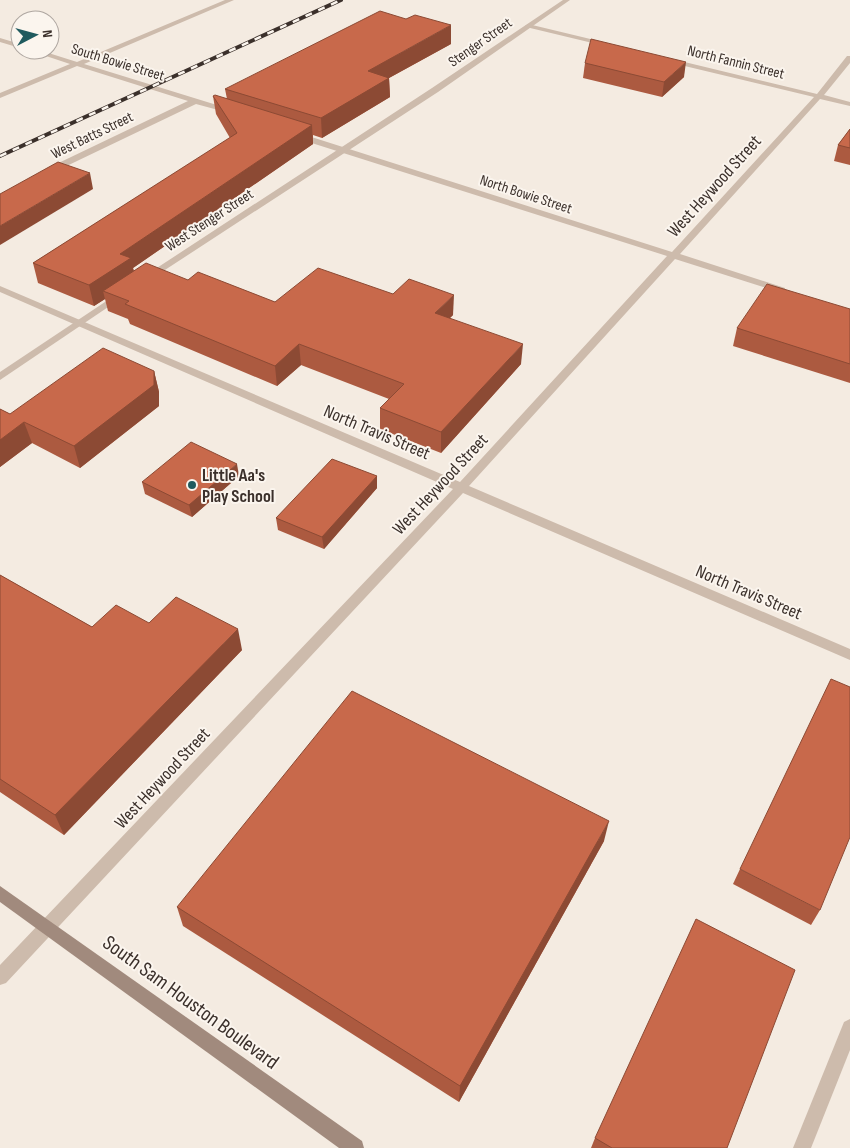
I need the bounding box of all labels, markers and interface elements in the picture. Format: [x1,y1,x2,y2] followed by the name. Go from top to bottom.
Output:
[10,10,60,60] north arrow
[445,13,516,71] street label: Stenger Street
[39,29,56,38] text: N
[69,39,167,86] street label: South Bowie Street
[686,41,787,84] street label: North Fannin Street
[48,107,137,163] street label: West Batts Street
[663,131,766,242] street label: West Heywood Street
[477,171,575,218] street label: North Bowie Street
[162,185,257,256] street label: West Stenger Street
[321,401,434,464] street label: North Travis Street
[388,429,493,539] street label: West Heywood Street
[202,465,274,507] place label: Little Aa's Play School
[186,479,198,491] marker: Little Aa's Play School
[693,561,806,624] street label: North Travis Street
[110,723,215,833] street label: West Heywood Street
[98,930,284,1075] street label: South Sam Houston Boulevard

